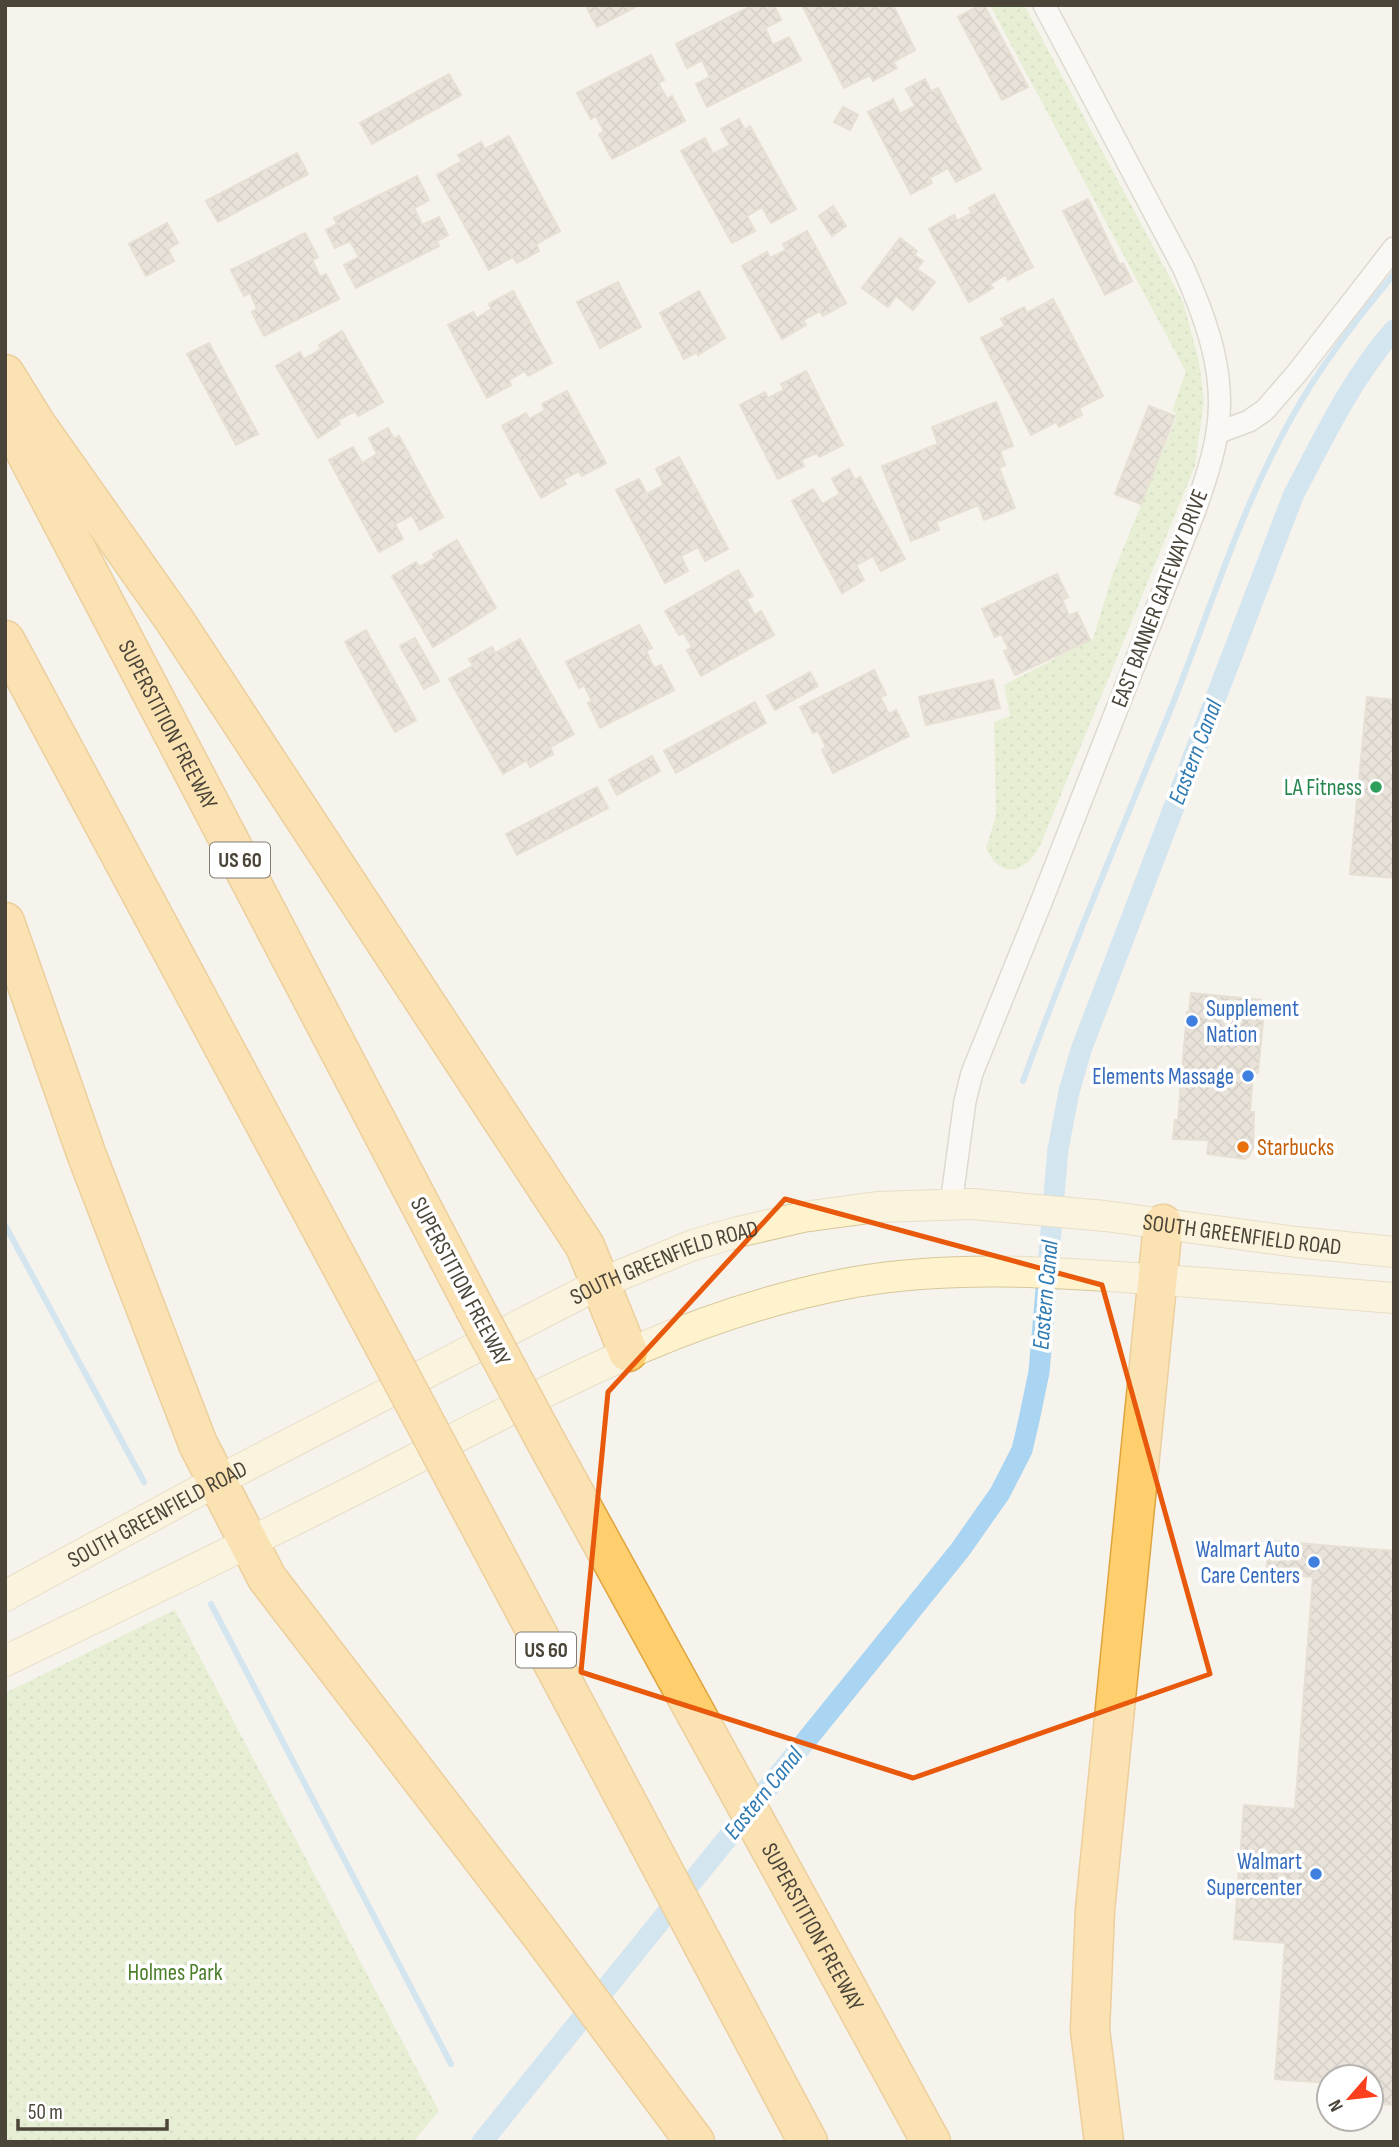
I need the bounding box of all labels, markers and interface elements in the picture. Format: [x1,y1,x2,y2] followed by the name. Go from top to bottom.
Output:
[1105,485,1214,711] street label: EAST BANNER GATEWAY DRIVE
[112,636,223,815] street label: SUPERSTITION FREEWAY
[1162,695,1229,809] water label: Eastern Canal
[1284,774,1362,802] place label: LA Fitness
[1368,779,1384,795] marker: LA Fitness
[210,842,270,878] road number: US 60
[1206,995,1299,1049] place label: Supplement Nation
[1184,1013,1200,1029] marker: Supplement Nation
[1092,1063,1234,1091] place label: Elements Massage
[1240,1068,1256,1084] marker: Elements Massage
[1257,1134,1334,1162] place label: Starbucks
[1235,1139,1251,1155] marker: Starbucks
[404,1192,517,1371] street label: SUPERSTITION FREEWAY
[1141,1208,1343,1262] street label: SOUTH GREENFIELD ROAD
[566,1215,761,1311] street label: SOUTH GREENFIELD ROAD
[1026,1238,1065,1351] water label: Eastern Canal
[63,1455,252,1574] street label: SOUTH GREENFIELD ROAD
[1196,1536,1300,1590] place label: Walmart Auto Care Centers
[1306,1554,1322,1570] marker: Walmart Auto Care Centers
[516,1632,576,1668] road number: US 60
[718,1741,810,1845] water label: Eastern Canal
[755,1838,870,2016] street label: SUPERSTITION FREEWAY
[1207,1848,1302,1902] place label: Walmart Supercenter
[1308,1866,1324,1882] marker: Walmart Supercenter
[127,1959,223,1987] park label: Holmes Park
[1315,2063,1385,2133] north arrow
[18,2088,166,2132] scale bar
[1324,2095,1349,2115] text: N
[28,2100,63,2125] text: 50 m

